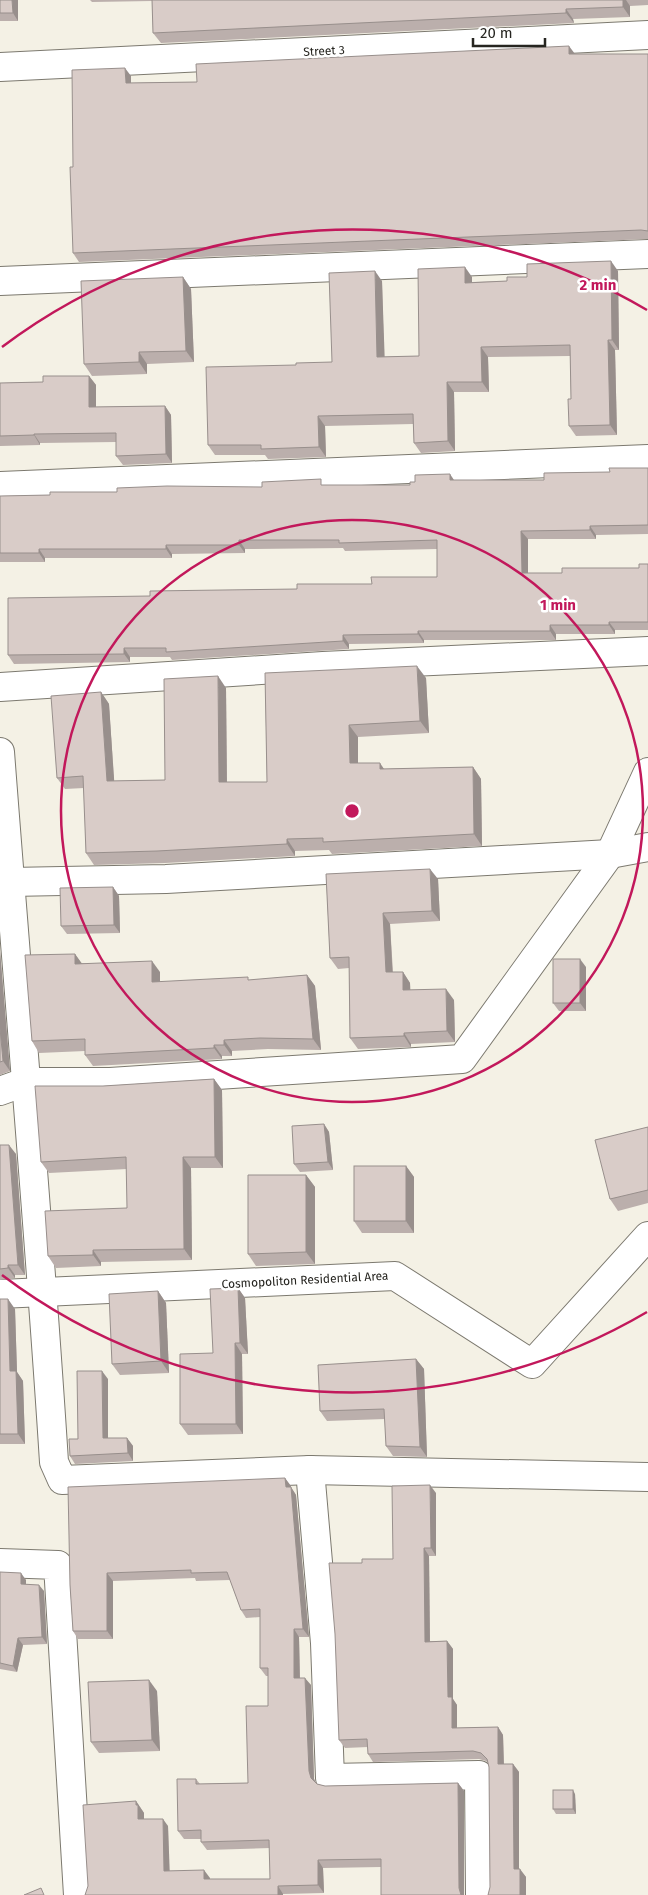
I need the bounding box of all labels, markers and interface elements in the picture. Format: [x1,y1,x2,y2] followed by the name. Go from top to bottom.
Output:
[473,15,546,47] scale bar
[480,24,513,42] text: 20 m
[303,43,345,59] street label: Street 3
[580,276,616,294] text: 2 min
[540,596,576,614] text: 1 min
[343,802,361,820] centre of rings
[221,1269,389,1291] street label: Cosmopoliton Residential Area

